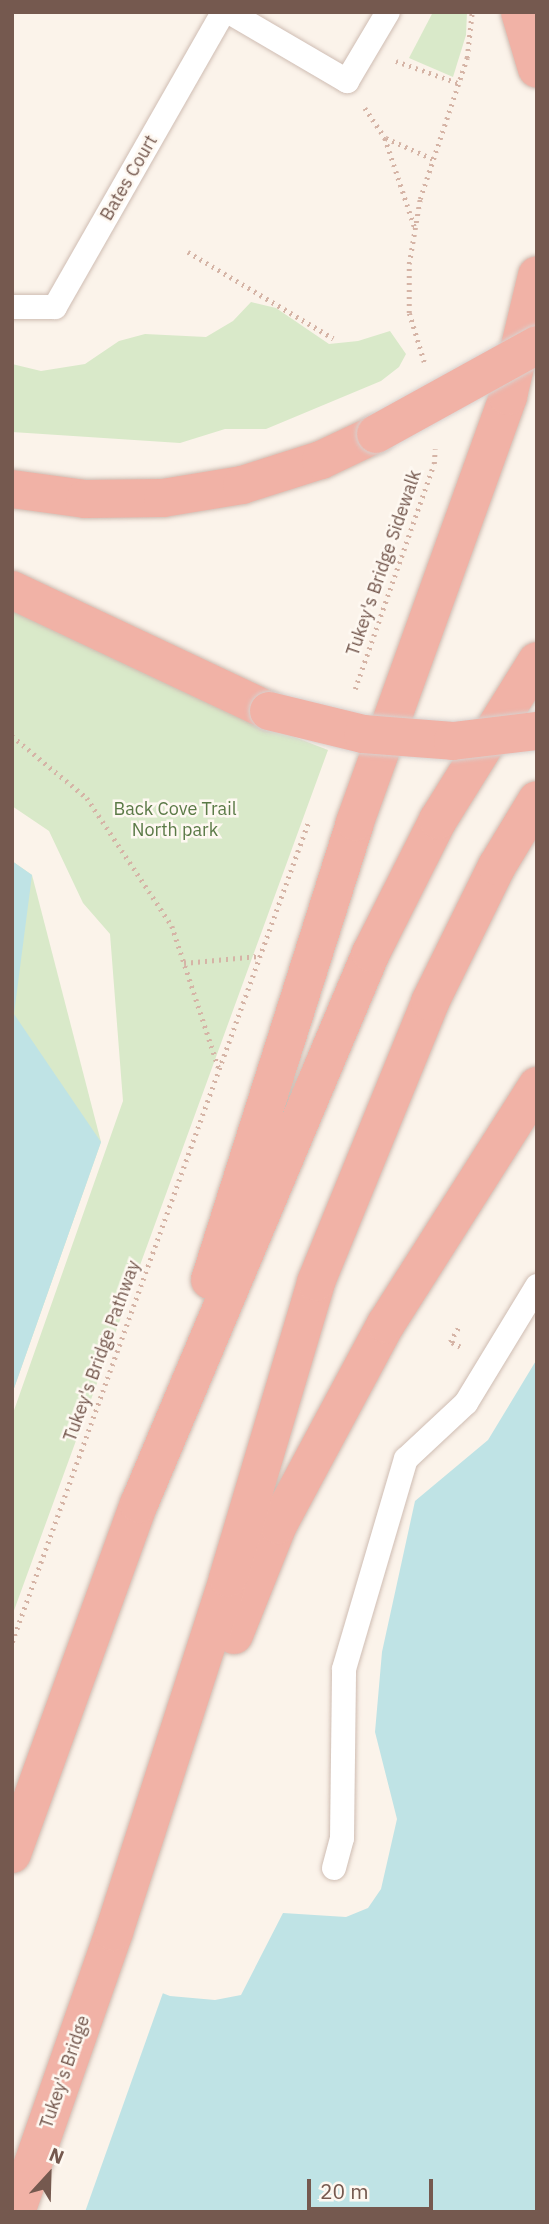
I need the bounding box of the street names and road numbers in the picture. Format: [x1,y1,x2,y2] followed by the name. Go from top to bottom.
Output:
[96,131,162,225] street label: Bates Court
[342,467,426,659] street label: Tukey's Bridge Sidewalk
[59,1258,145,1444] street label: Tukey's Bridge Pathway
[36,2013,94,2131] street label: Tukey's Bridge

